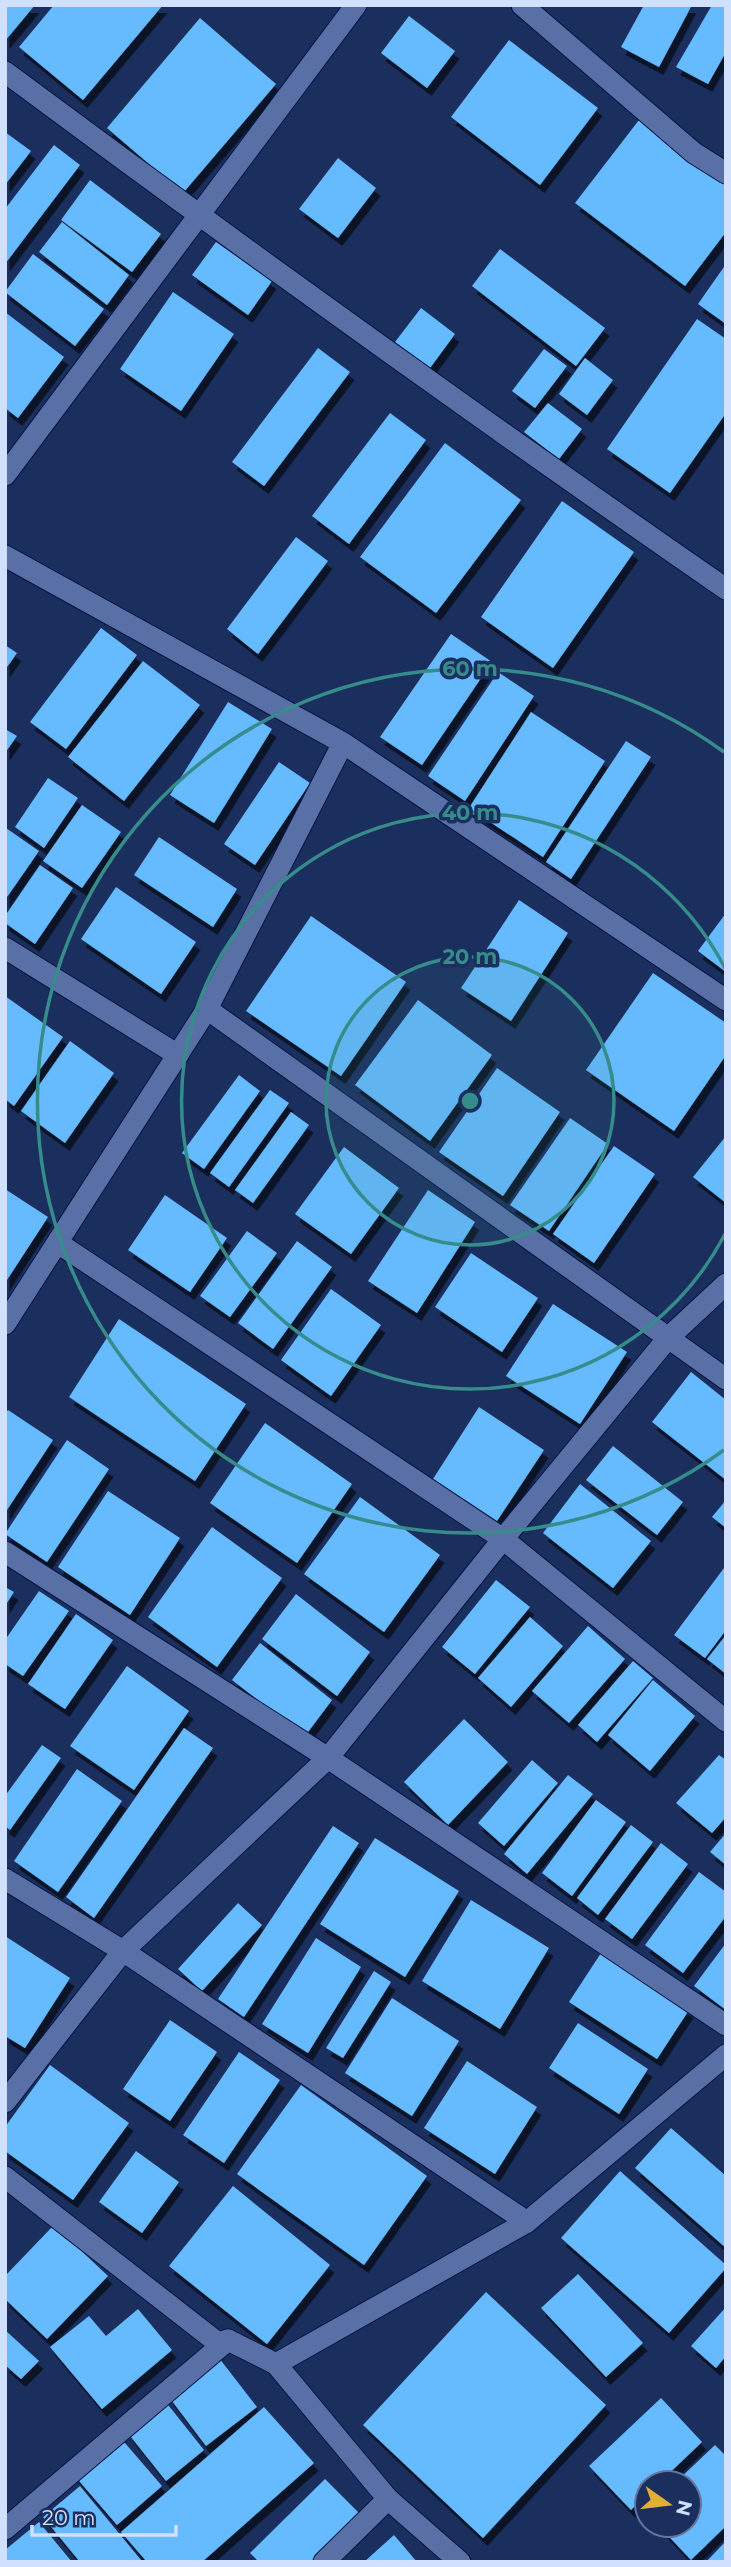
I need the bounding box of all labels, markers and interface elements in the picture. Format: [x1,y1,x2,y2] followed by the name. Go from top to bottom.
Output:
[442,656,498,681] text: 60 m
[442,800,498,825] text: 40 m
[443,944,497,969] text: 20 m
[458,1089,482,1113] centre of rings
[633,2469,703,2539] north arrow
[32,2494,175,2538] scale bar
[671,2498,697,2518] text: N
[42,2505,96,2530] text: 20 m

